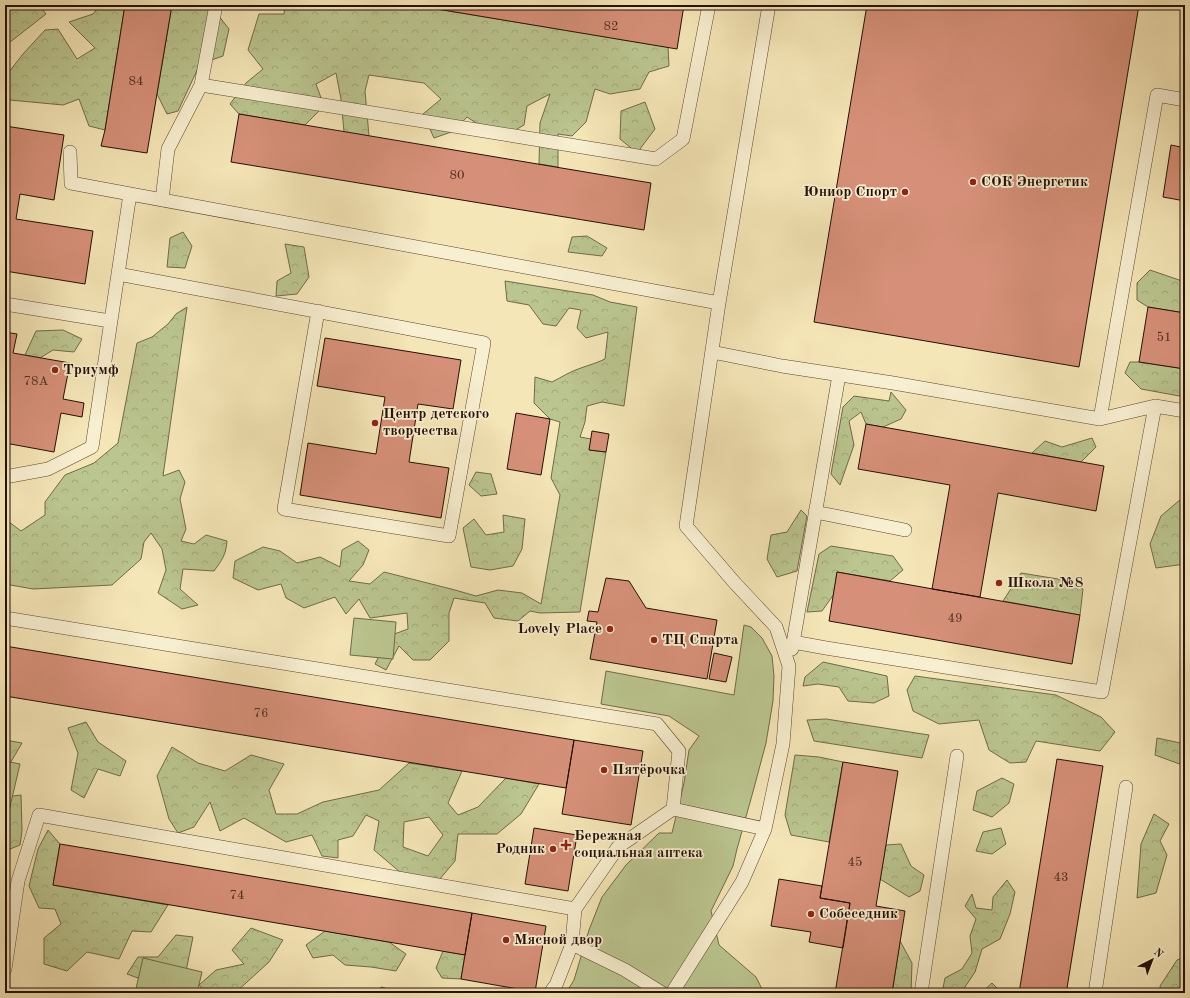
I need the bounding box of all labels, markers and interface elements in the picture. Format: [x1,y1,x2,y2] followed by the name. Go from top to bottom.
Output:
[603,20,619,33] house number: 82
[128,75,144,88] house number: 84
[449,169,465,182] house number: 80
[981,175,1088,190] place label: СОК Энергетик
[968,177,978,187] marker: СОК Энергетик
[803,185,897,200] place label: Юниор Спорт
[900,187,910,197] marker: Юниор Спорт
[1156,331,1172,344] house number: 51
[63,363,119,378] place label: Триумф
[50,365,60,375] marker: Триумф
[23,375,49,388] house number: 78А
[383,407,489,439] place label: Центр детского творчества
[370,418,380,428] marker: Центр детского творчества
[1007,576,1084,591] place label: Школа №8
[994,578,1004,588] marker: Школа №8
[947,612,963,625] house number: 49
[518,622,602,637] place label: Lovely Place
[605,624,615,634] marker: Lovely Place
[662,633,739,648] place label: ТЦ Спарта
[649,635,659,645] marker: ТЦ Спарта
[253,707,269,720] house number: 76
[612,763,686,778] place label: Пятёрочка
[599,765,609,775] marker: Пятёрочка
[574,829,703,861] place label: Бережная социальная аптека
[561,840,571,850] marker: Бережная социальная аптека
[495,842,545,857] place label: Родник
[548,844,558,854] marker: Родник
[847,856,863,869] house number: 45
[1053,871,1069,884] house number: 43
[229,889,245,902] house number: 74
[819,907,898,922] place label: Собеседник
[806,909,816,919] marker: Собеседник
[514,933,602,948] place label: Мясной двор
[501,935,511,945] marker: Мясной двор
[1132,940,1172,980] north arrow
[1151,947,1165,961] text: N

